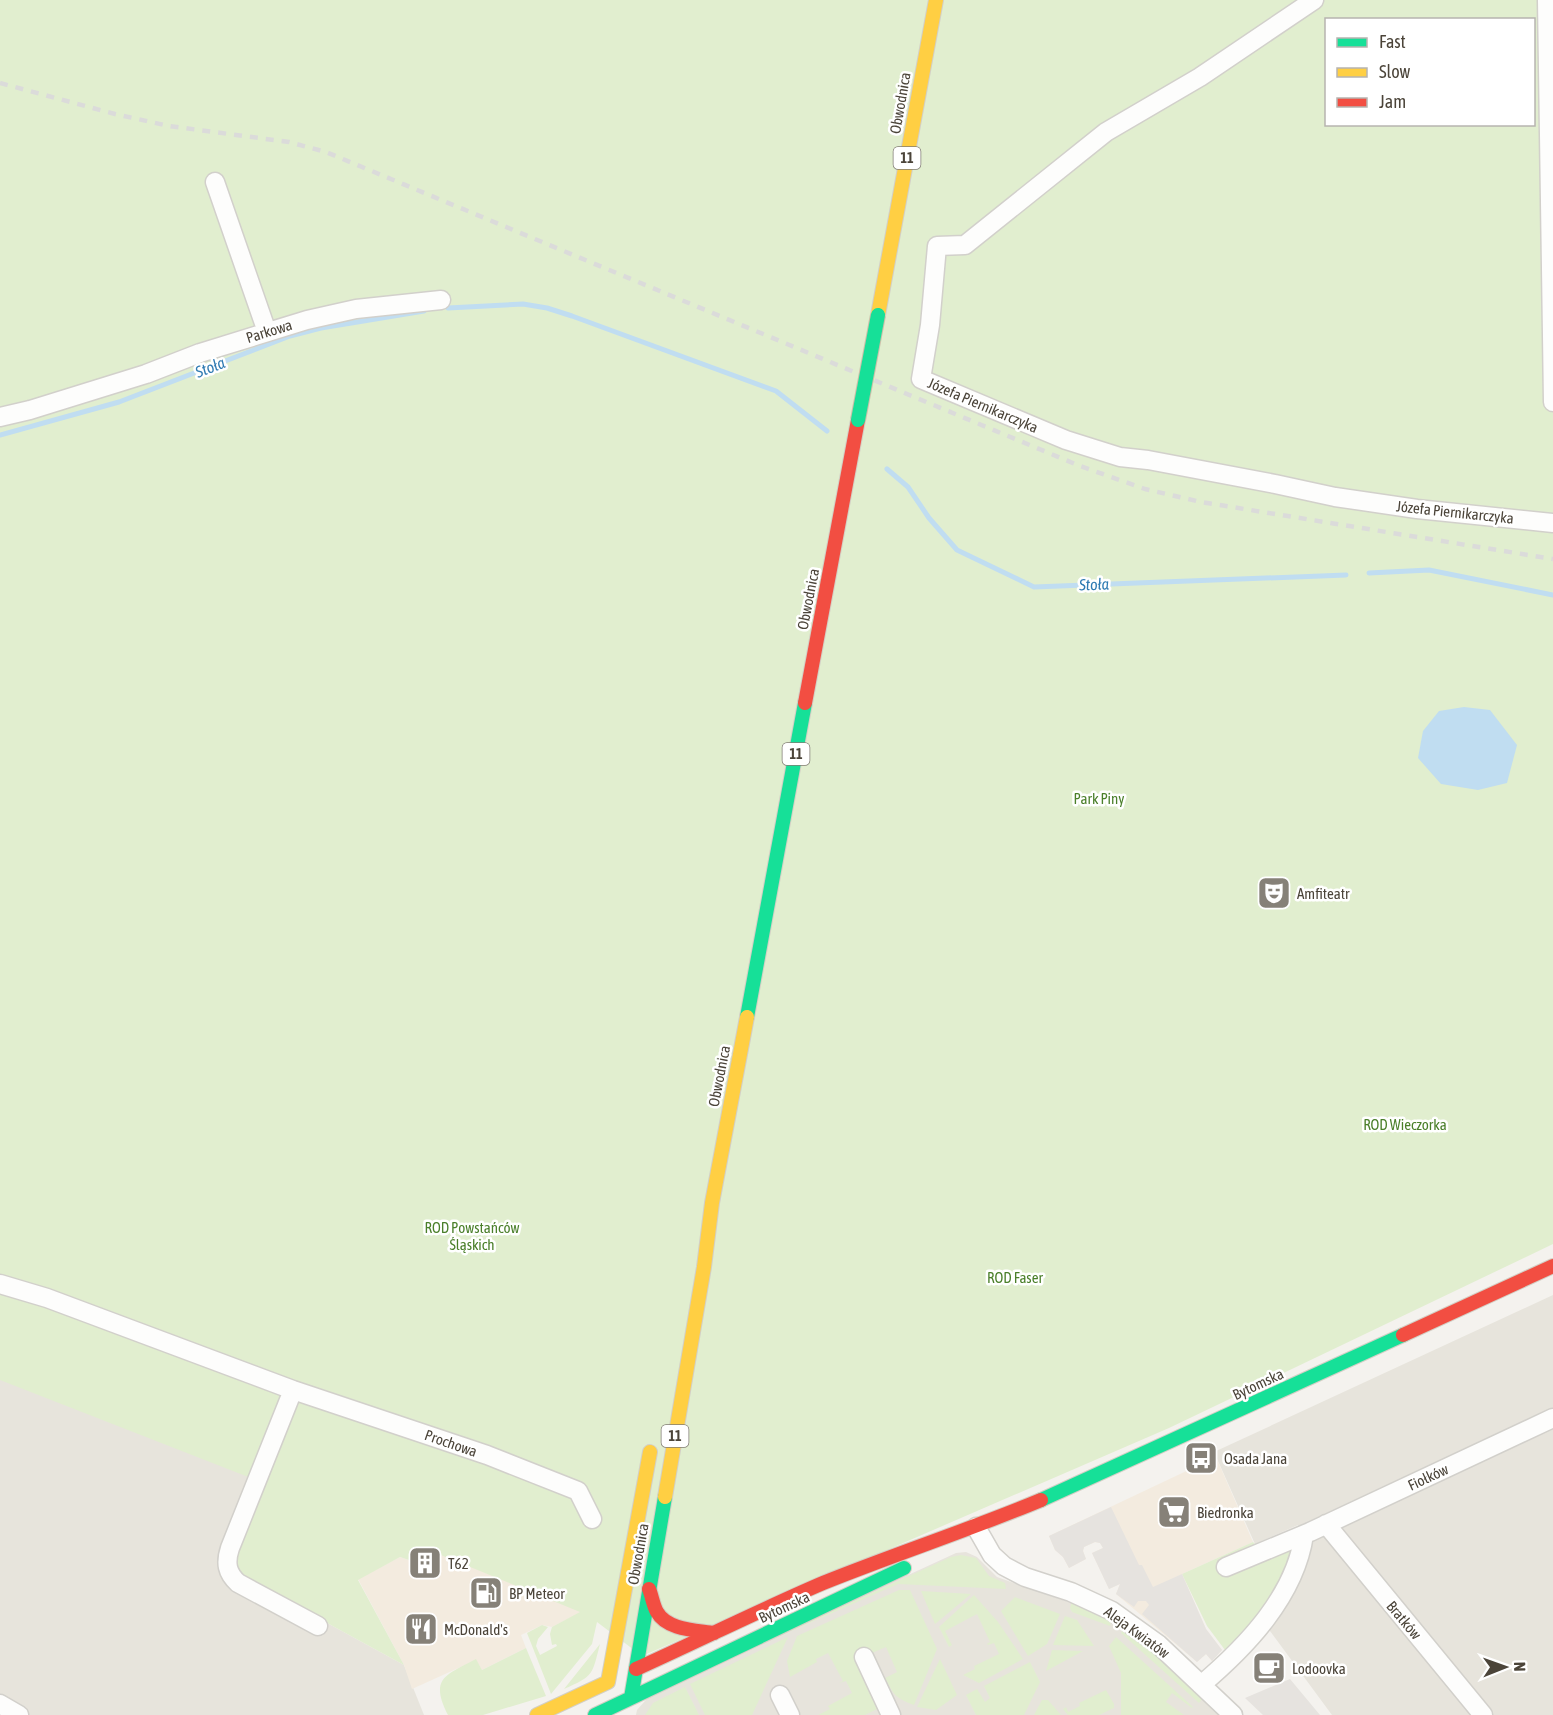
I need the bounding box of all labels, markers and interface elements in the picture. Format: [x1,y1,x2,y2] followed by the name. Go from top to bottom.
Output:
[1325,18,1535,126] legend
[1379,31,1406,52] text: Fast
[1379,61,1410,82] text: Slow
[886,71,914,135] street label: Obwodnica
[1379,91,1406,112] text: Jam
[894,147,920,169] road number: 11
[244,316,294,346] street label: Parkowa
[192,353,228,381] water label: Stoła
[925,374,1041,436] street label: Józefa Piernikarczyka
[1395,497,1515,527] street label: Józefa Piernikarczyka
[794,567,822,631] street label: Obwodnica
[1078,574,1110,594] water label: Stoła
[782,743,810,765] road number: 11
[1073,790,1125,807] park label: Park Piny
[1256,875,1292,911] theatre icon: Amfiteatr
[1297,885,1350,902] place label: Amfiteatr
[705,1044,733,1108] street label: Obwodnica
[1363,1116,1447,1133] park label: ROD Wieczorka
[425,1219,519,1253] park label: ROD Powstańców Śląskich
[987,1269,1043,1286] park label: ROD Faser
[1230,1365,1286,1403] street label: Bytomska
[662,1425,688,1447] road number: 11
[423,1426,479,1460] street label: Prochowa
[1183,1440,1219,1476] bus stop icon: Osada Jana
[1224,1450,1287,1467] place label: Osada Jana
[1405,1460,1451,1494] street label: Fiołków
[1156,1494,1192,1530] supermarket icon: Biedronka
[1197,1504,1254,1521] place label: Biedronka
[624,1522,652,1586] street label: Obwodnica
[407,1545,443,1581] building icon: T62
[448,1555,469,1572] place label: T62
[468,1575,504,1611] fuel station icon: BP Meteor
[509,1585,565,1602] place label: BP Meteor
[756,1588,812,1626] street label: Bytomska
[1383,1597,1425,1643] street label: Bratków
[1101,1603,1173,1661] street label: Aleja Kwiatów
[403,1611,439,1647] restaurant icon: McDonald's
[444,1621,508,1638] place label: McDonald's
[1475,1637,1535,1697] north arrow
[1251,1650,1287,1686] cafe icon: Lodoovka
[1292,1660,1346,1677] place label: Lodoovka
[1511,1662,1529,1672] text: N

